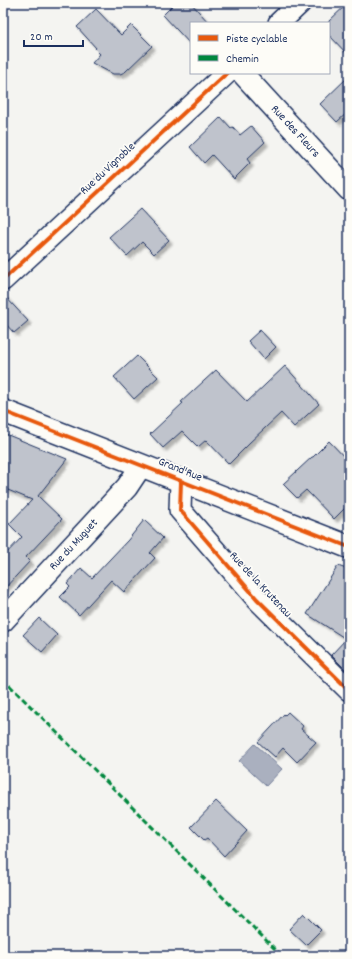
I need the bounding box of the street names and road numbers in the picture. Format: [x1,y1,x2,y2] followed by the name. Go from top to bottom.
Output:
[267,101,324,161] street label: Rue des Fleurs
[77,139,139,199] street label: Rue du Vignoble
[155,454,205,486] street label: Grand'Rue
[45,515,102,574] street label: Rue du Muguet
[225,548,295,622] street label: Rue de la Krutenau

